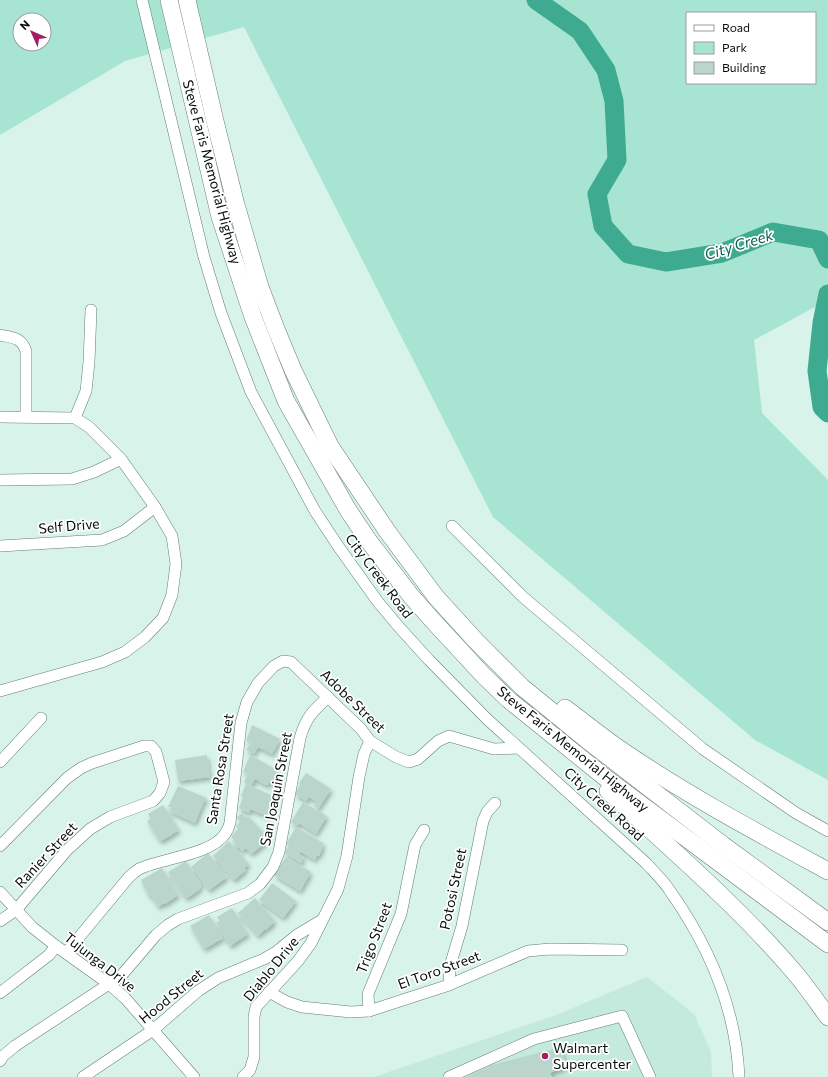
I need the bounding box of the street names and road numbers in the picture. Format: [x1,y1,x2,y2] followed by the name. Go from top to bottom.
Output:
[180,78,245,266] street label: Steve Faris Memorial Highway
[38,514,100,537] street label: Self Drive
[342,530,417,621] street label: City Creek Road
[317,665,390,736] street label: Adobe Street
[494,682,653,815] street label: Steve Faris Memorial Highway
[202,712,237,826] street label: Santa Rosa Street
[256,730,295,847] street label: San Joaquin Street
[561,763,648,844] street label: City Creek Road
[11,818,81,891] street label: Ranier Street
[436,846,469,931] street label: Potosi Street
[352,899,395,976] street label: Trigo Street
[61,928,140,995] street label: Tujunga Drive
[239,933,302,1004] street label: Diablo Drive
[395,947,483,992] street label: El Toro Street
[135,964,206,1027] street label: Hood Street

